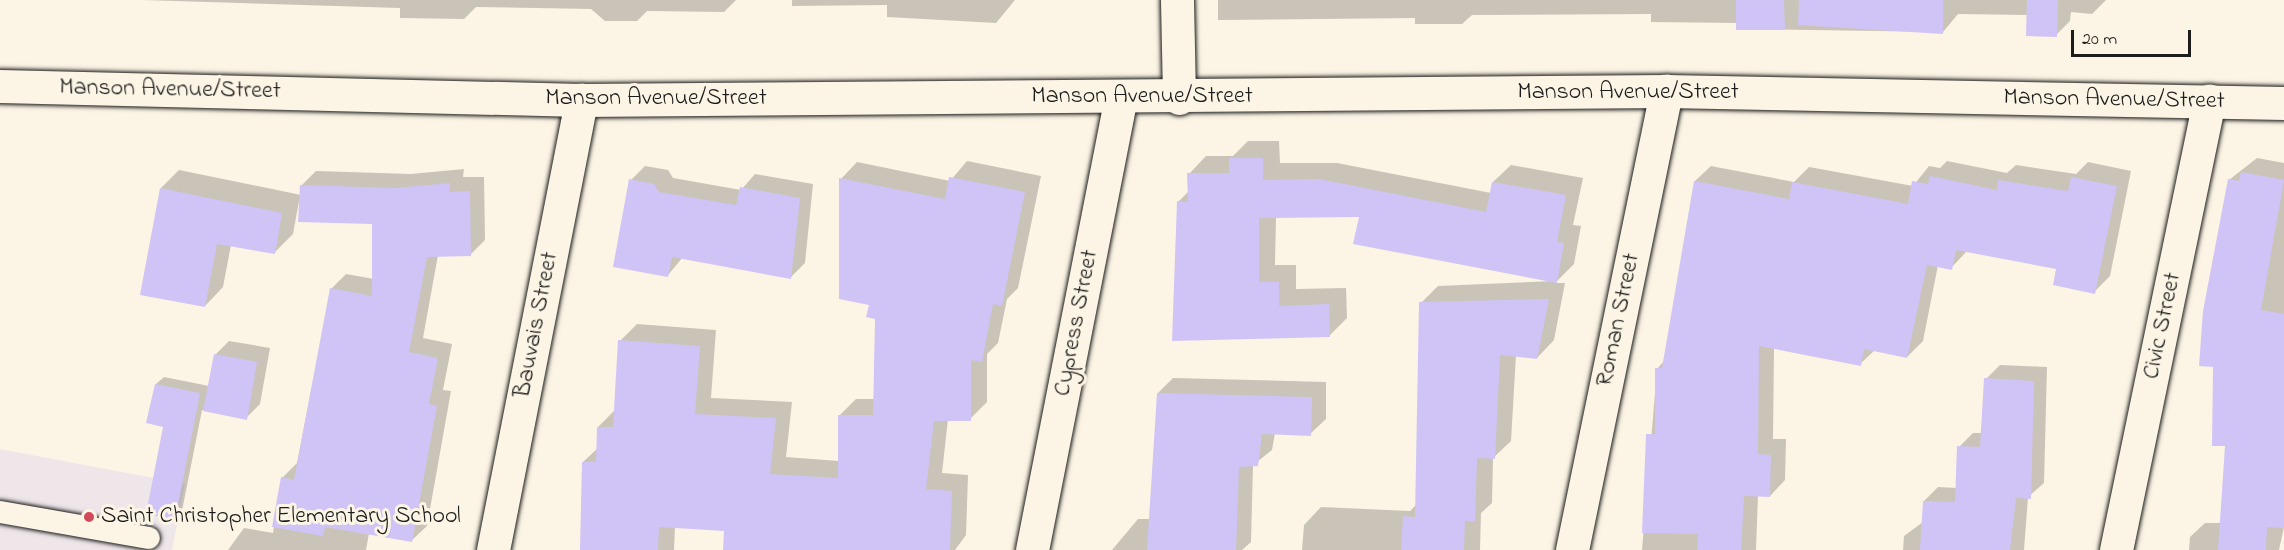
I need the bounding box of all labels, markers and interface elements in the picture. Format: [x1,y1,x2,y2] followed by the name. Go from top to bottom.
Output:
[2074,18,2194,56] scale bar
[2082,27,2117,53] text: 20 m
[59,74,281,106] street label: Manson Avenue/Street
[1517,79,1739,107] street label: Manson Avenue/Street
[1031,83,1253,111] street label: Manson Avenue/Street
[2003,84,2225,116] street label: Manson Avenue/Street
[545,85,767,113] street label: Manson Avenue/Street
[1049,247,1105,399] street label: Cypress Street
[509,250,565,400] street label: Bauvais Street
[1591,251,1647,389] street label: Roman Street
[2138,270,2188,382] street label: Civic Street
[101,503,461,531] place label: Saint Christopher Elementary School
[82,510,96,524] marker: Saint Christopher Elementary School

